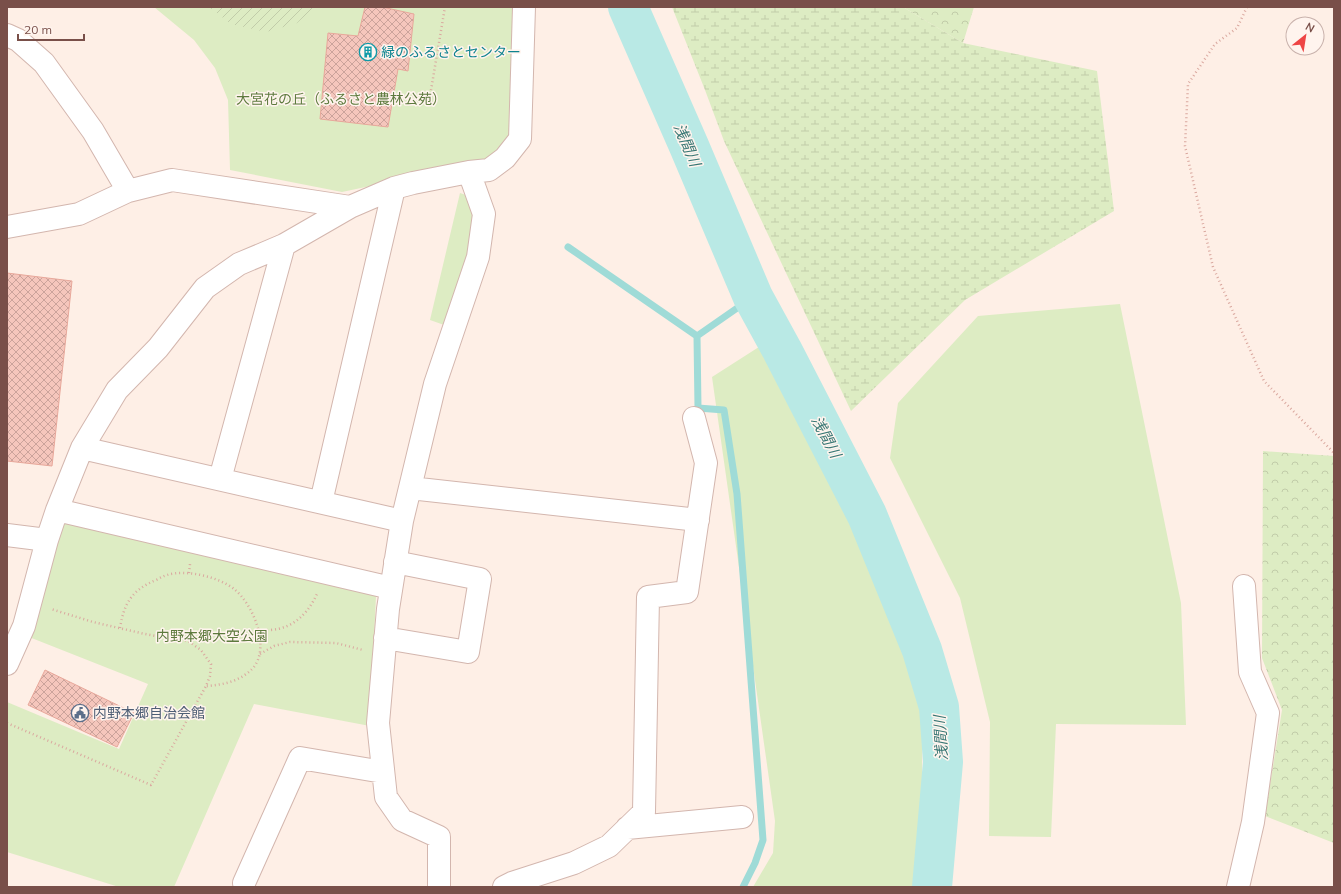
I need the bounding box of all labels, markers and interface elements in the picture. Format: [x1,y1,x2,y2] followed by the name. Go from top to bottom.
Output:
[18,16,84,42] scale bar
[1285,16,1325,56] north arrow
[1303,19,1317,35] text: N
[24,22,52,37] text: 20 m
[358,42,378,62] building icon: 緑のふるさとセンター
[381,43,521,61] place label: 緑のふるさとセンター
[236,90,446,108] park label: 大宮花の丘（ふるさと農林公苑）
[670,120,706,171] water label: 浅間川
[807,412,846,463] water label: 浅間川
[156,627,268,645] park label: 内野本郷大空公園
[70,703,90,723] public building icon: 内野本郷自治会館
[93,704,205,722] place label: 内野本郷自治会館
[930,713,951,761] water label: 浅間川

